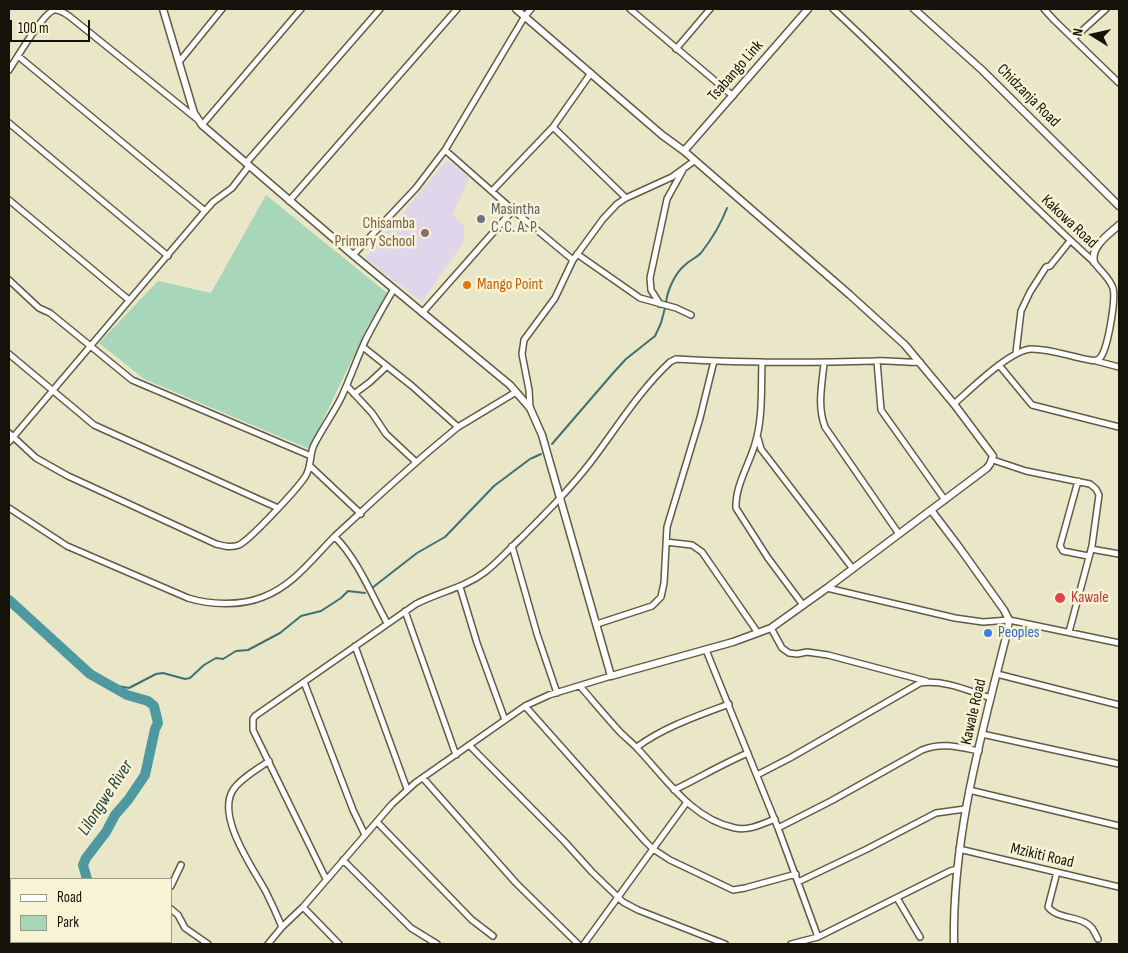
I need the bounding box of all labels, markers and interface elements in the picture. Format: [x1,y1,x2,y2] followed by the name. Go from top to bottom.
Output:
[12,10,92,42] scale bar
[1068,10,1118,60] north arrow
[18,19,49,38] text: 100 m
[1069,27,1087,37] text: N
[704,37,768,105] street label: Tsabango Link
[992,60,1064,132] street label: Chidzanja Road
[1037,191,1101,253] street label: Kakowa Road
[491,200,540,238] place label: Masintha C. C. A. P.
[475,213,487,225] marker: Masintha C. C. A. P.
[334,214,415,252] place label: Chisamba Primary School
[419,227,431,239] marker: Chisamba Primary School
[477,275,543,295] place label: Mango Point
[461,279,473,291] marker: Mango Point
[1071,588,1109,608] place label: Kawale
[1053,591,1067,605] marker: Kawale
[998,623,1040,643] place label: Peoples
[982,627,994,639] marker: Peoples
[957,677,991,747] street label: Kawale Road
[74,756,138,840] water label: Lilongwe River
[1008,839,1076,873] street label: Mzikiti Road
[10,878,172,943] legend
[57,888,82,907] text: Road
[57,913,79,932] text: Park

